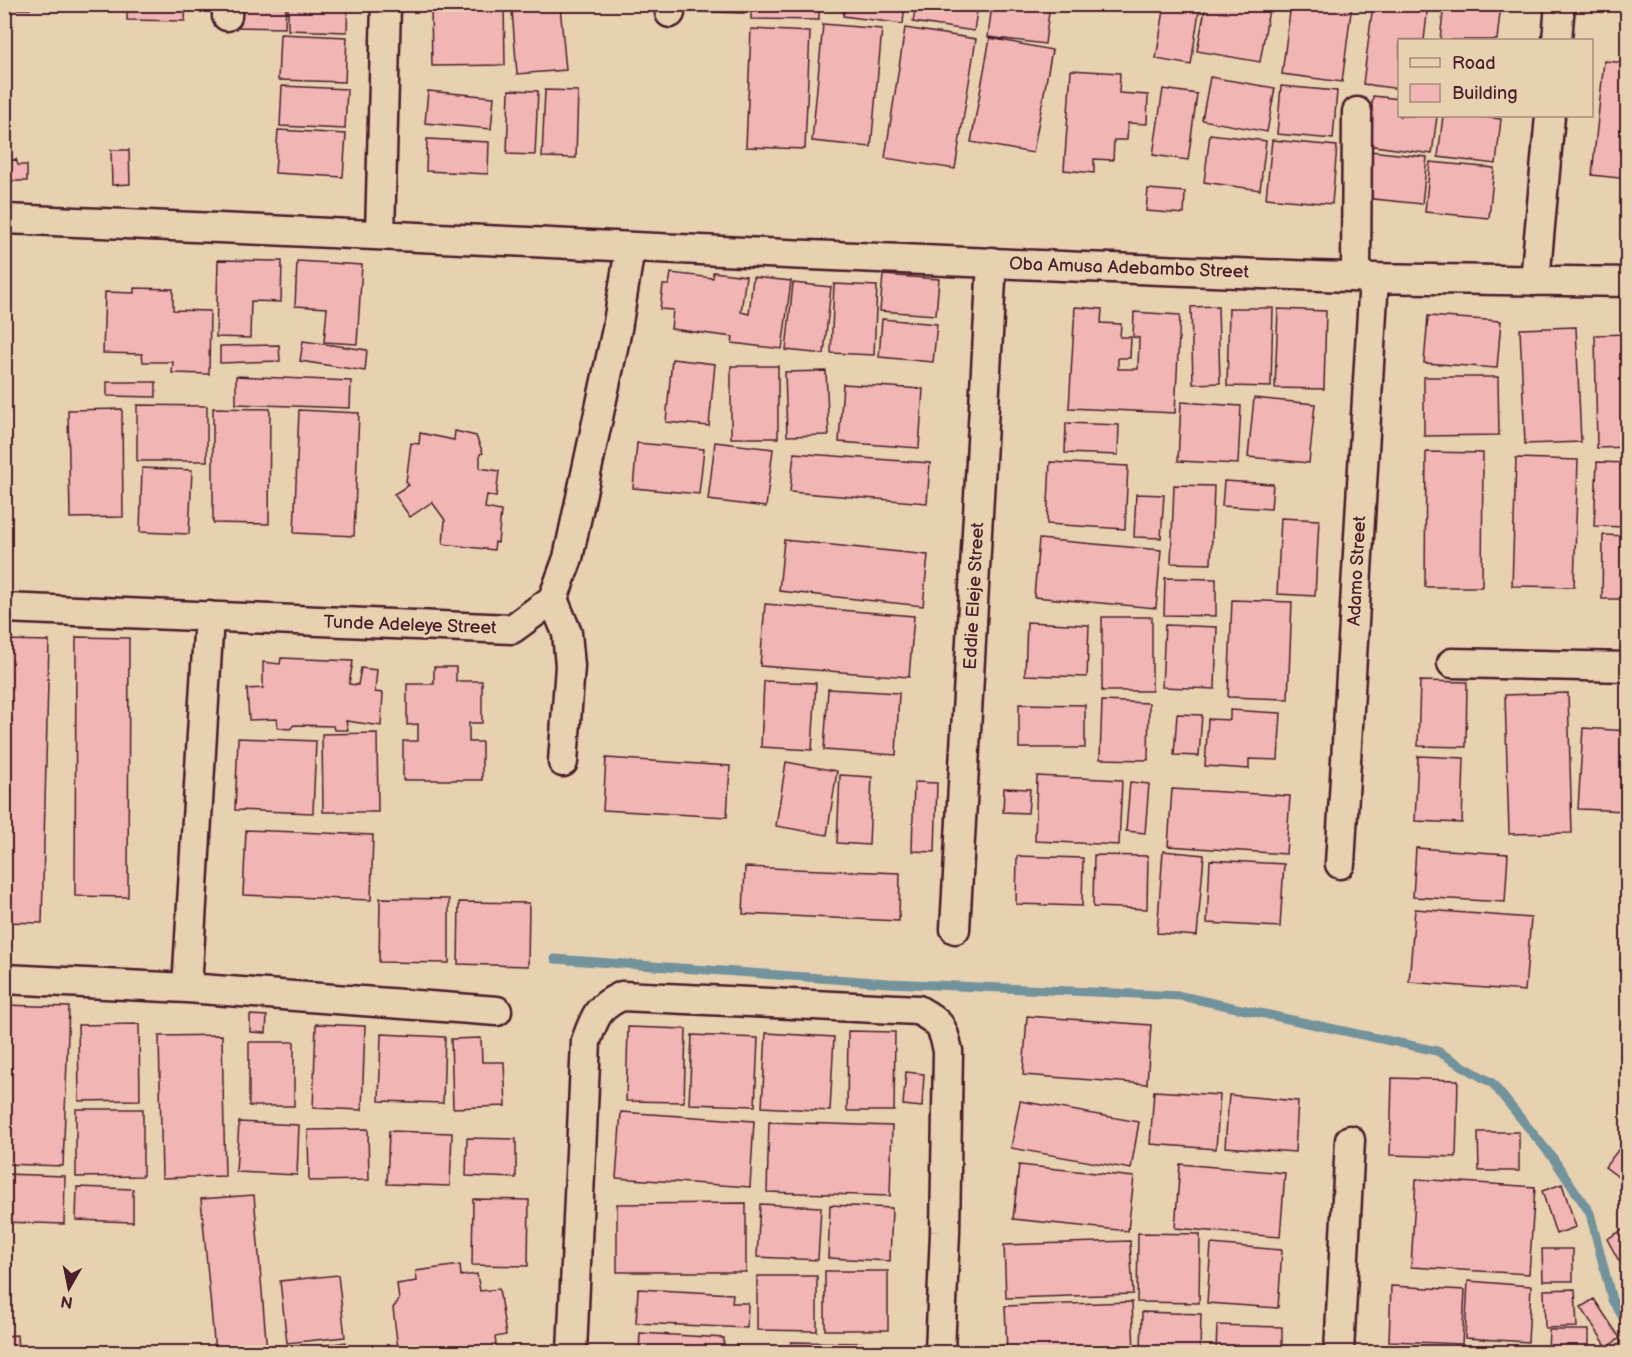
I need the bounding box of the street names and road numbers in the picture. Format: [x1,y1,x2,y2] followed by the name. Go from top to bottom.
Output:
[1009,253,1250,283] street label: Oba Amusa Adebambo Street
[1344,515,1370,627] street label: Adamo Street
[960,521,988,670] street label: Eddie Eleje Street
[323,611,497,639] street label: Tunde Adeleye Street

